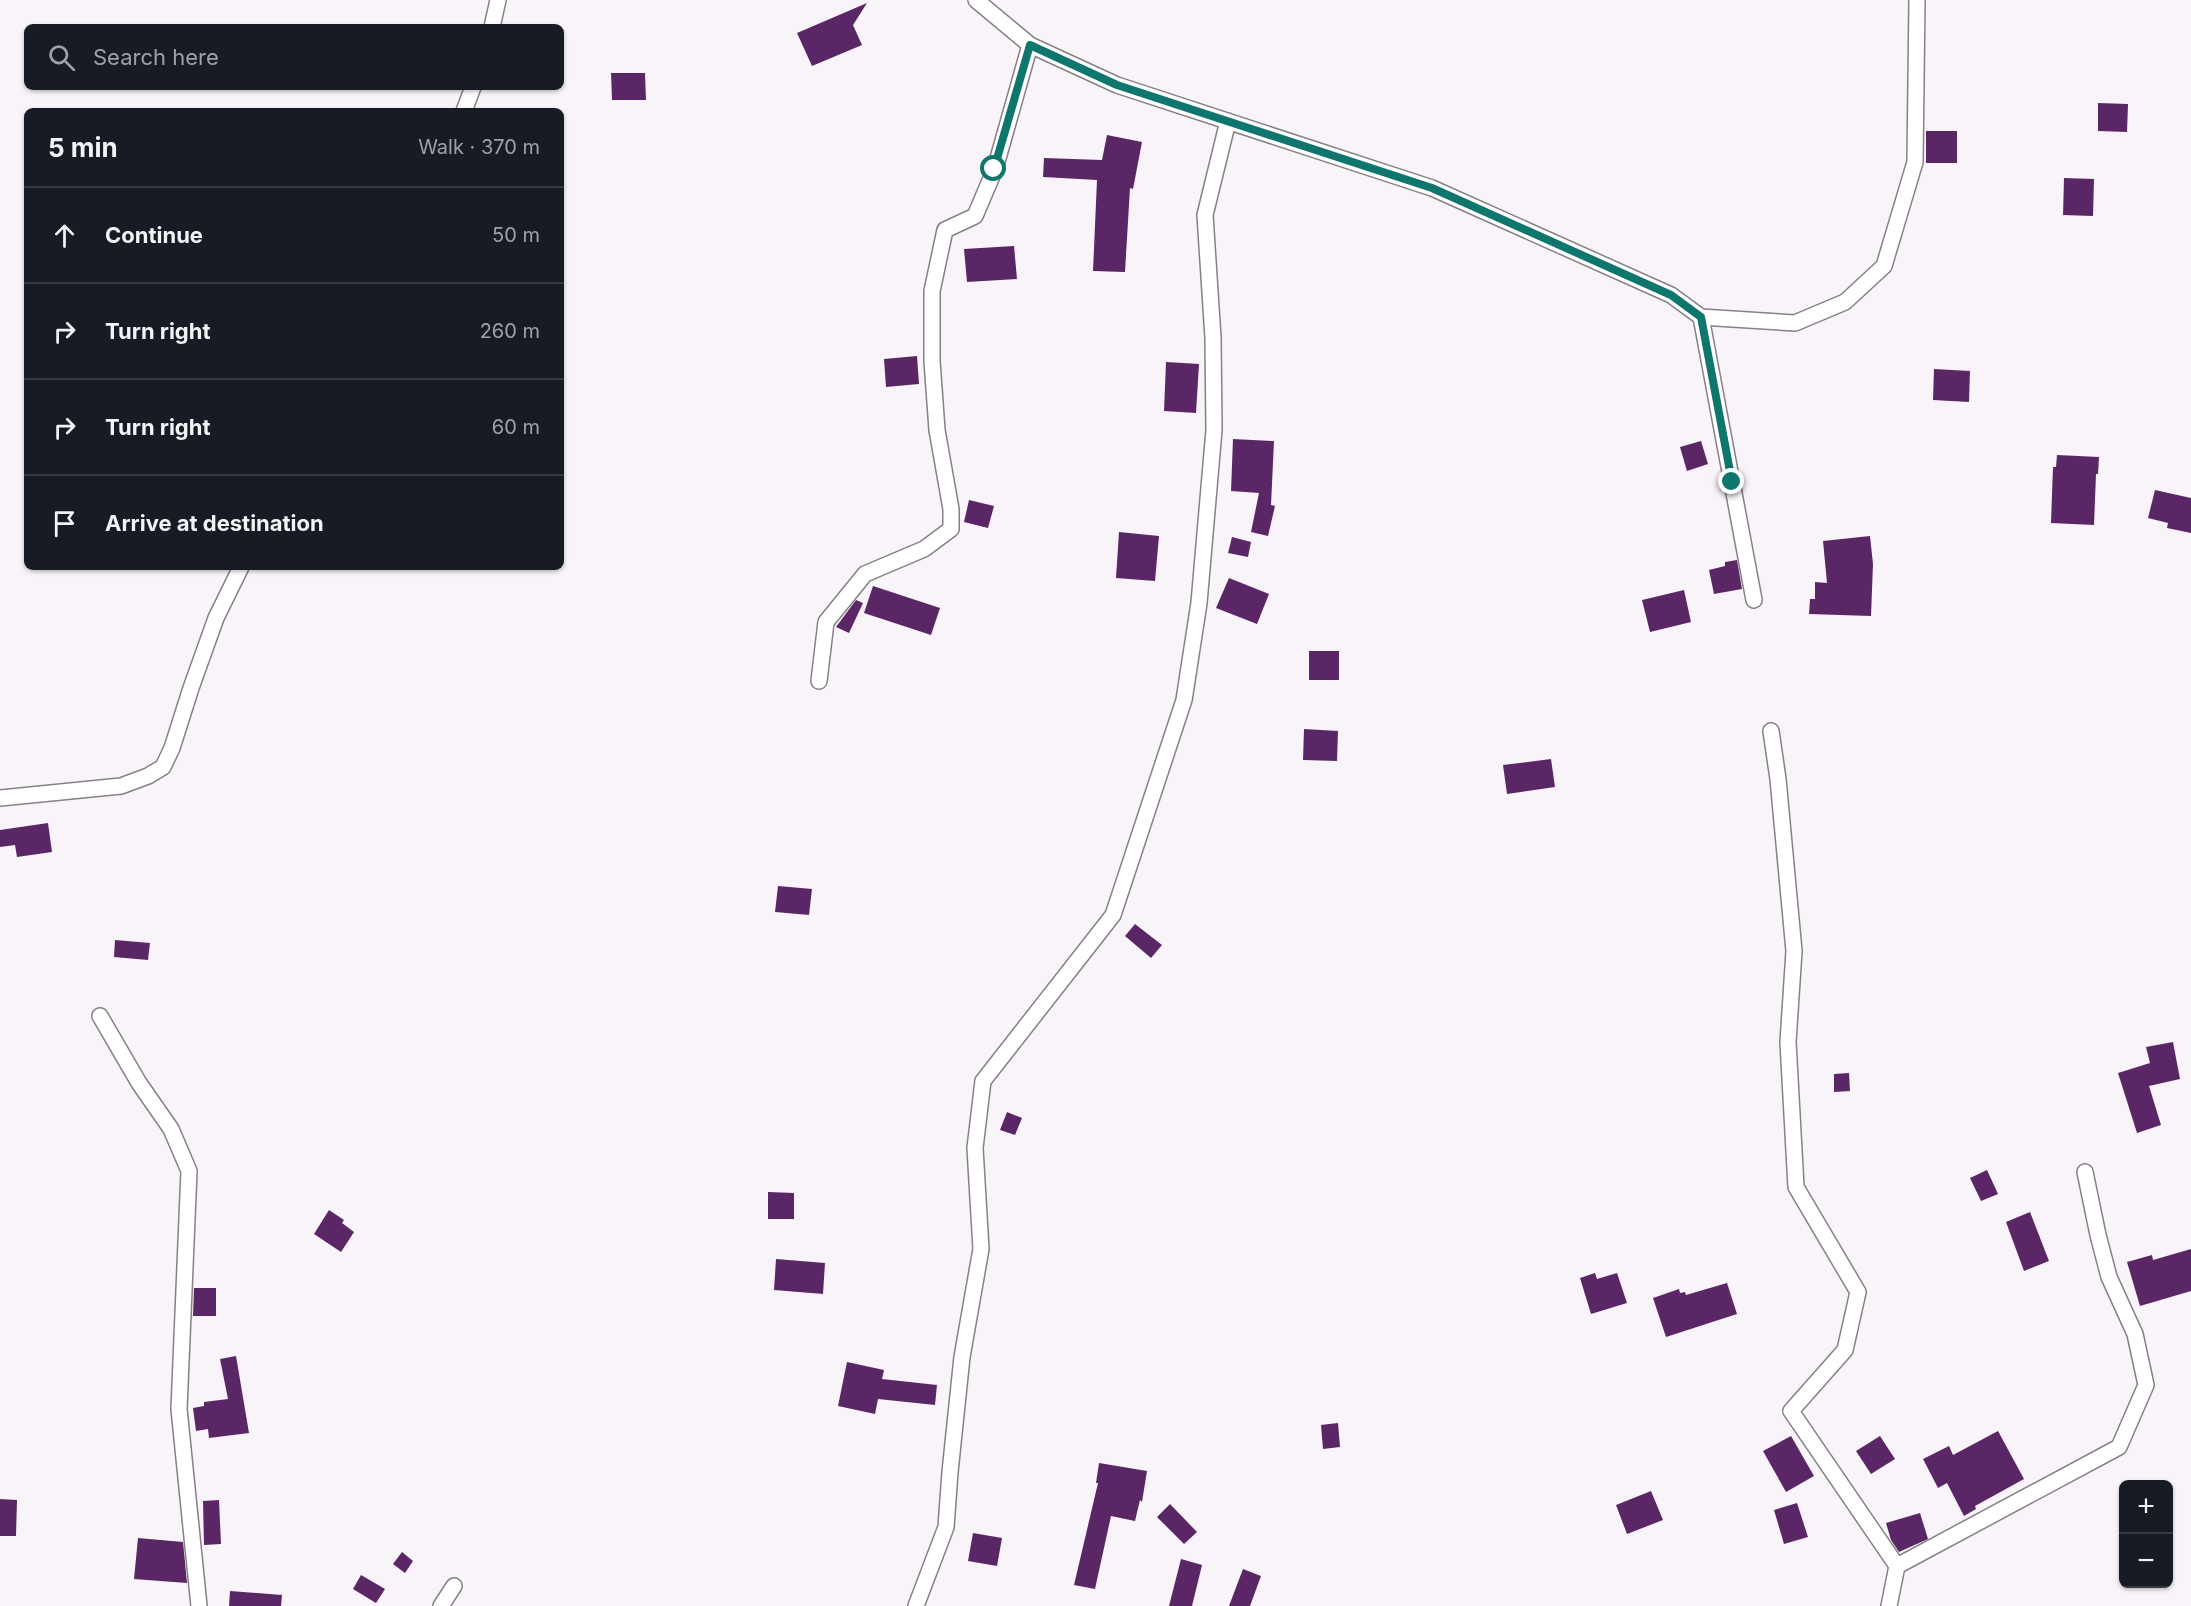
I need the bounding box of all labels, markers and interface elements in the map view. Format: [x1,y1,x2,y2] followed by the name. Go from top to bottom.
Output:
[24,24,564,90] search box
[45,41,78,74] icon: search
[93,44,219,70] text: Search here
[48,132,118,163] text: 5 min
[418,135,540,159] text: Walk · 370 m
[980,155,1006,181] route start
[48,219,81,252] icon: ahead
[105,222,203,248] text: Continue
[492,223,540,247] text: 50 m
[48,315,81,348] icon: right
[105,318,211,344] text: Turn right
[480,319,540,343] text: 260 m
[48,411,81,444] icon: right
[105,414,211,440] text: Turn right
[492,415,540,439] text: 60 m
[1718,468,1744,494] route end
[48,507,81,540] icon: arrive
[105,510,324,536] text: Arrive at destination
[2119,1480,2173,1588] map controls
[2119,1480,2173,1534] button: +
[2119,1534,2173,1588] button: −

